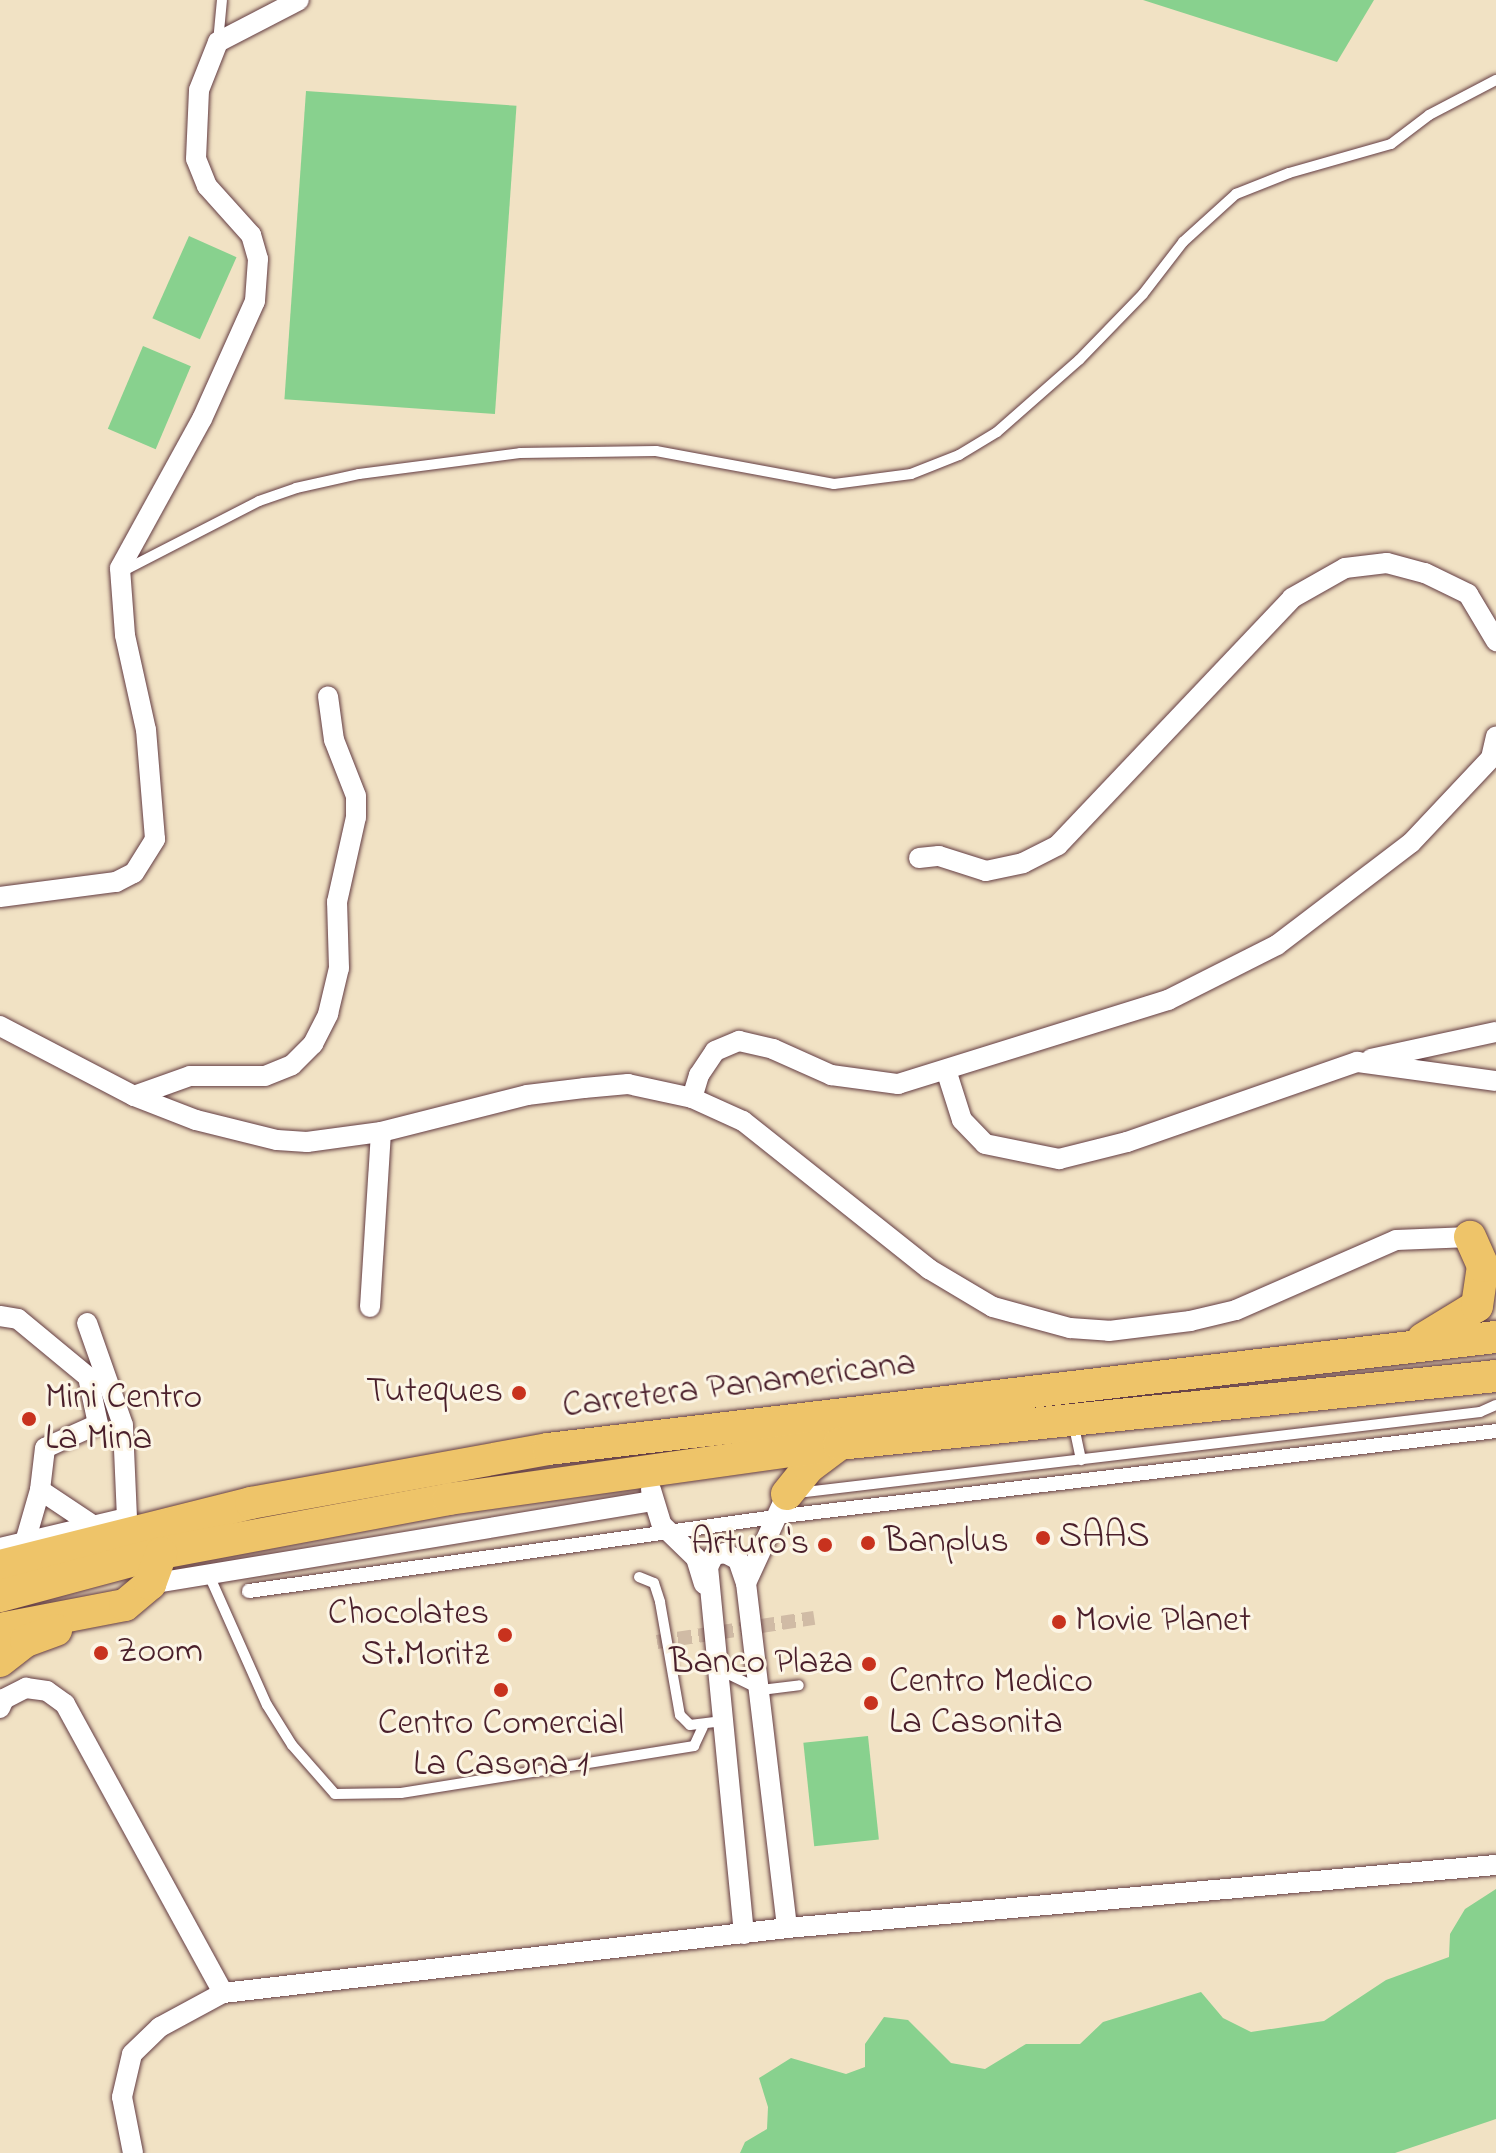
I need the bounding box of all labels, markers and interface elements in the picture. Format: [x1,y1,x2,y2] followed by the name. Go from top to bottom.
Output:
[560,1343,918,1429] street label: Carretera Panamericana
[366,1371,503,1415] place label: Tuteques
[45,1376,202,1461] place label: Mini Centro La Mina
[510,1384,528,1402] marker: Tuteques
[20,1410,38,1428] marker: Mini Centro La Mina
[1059,1516,1150,1560] place label: SAAS
[884,1521,1009,1565] place label: Banplus
[691,1523,809,1567] place label: Arturo's
[1034,1529,1052,1547] marker: SAAS
[859,1534,877,1552] marker: Banplus
[816,1536,834,1554] marker: Arturo's
[328,1592,489,1677] place label: Chocolates St.Moritz
[1075,1600,1251,1644] place label: Movie Planet
[1050,1613,1068,1631] marker: Movie Planet
[496,1626,514,1644] marker: Chocolates St.Moritz
[117,1631,203,1675] place label: Zoom
[669,1642,853,1686] place label: Banco Plaza
[92,1644,110,1662] marker: Zoom
[860,1655,878,1673] marker: Banco Plaza
[889,1660,1093,1745] place label: Centro Medico La Casonita
[492,1681,510,1699] marker: Centro Comercial La Casona 1
[860,1692,882,1714] marker: Centro Medico La Casonita
[378,1702,624,1787] place label: Centro Comercial La Casona 1

